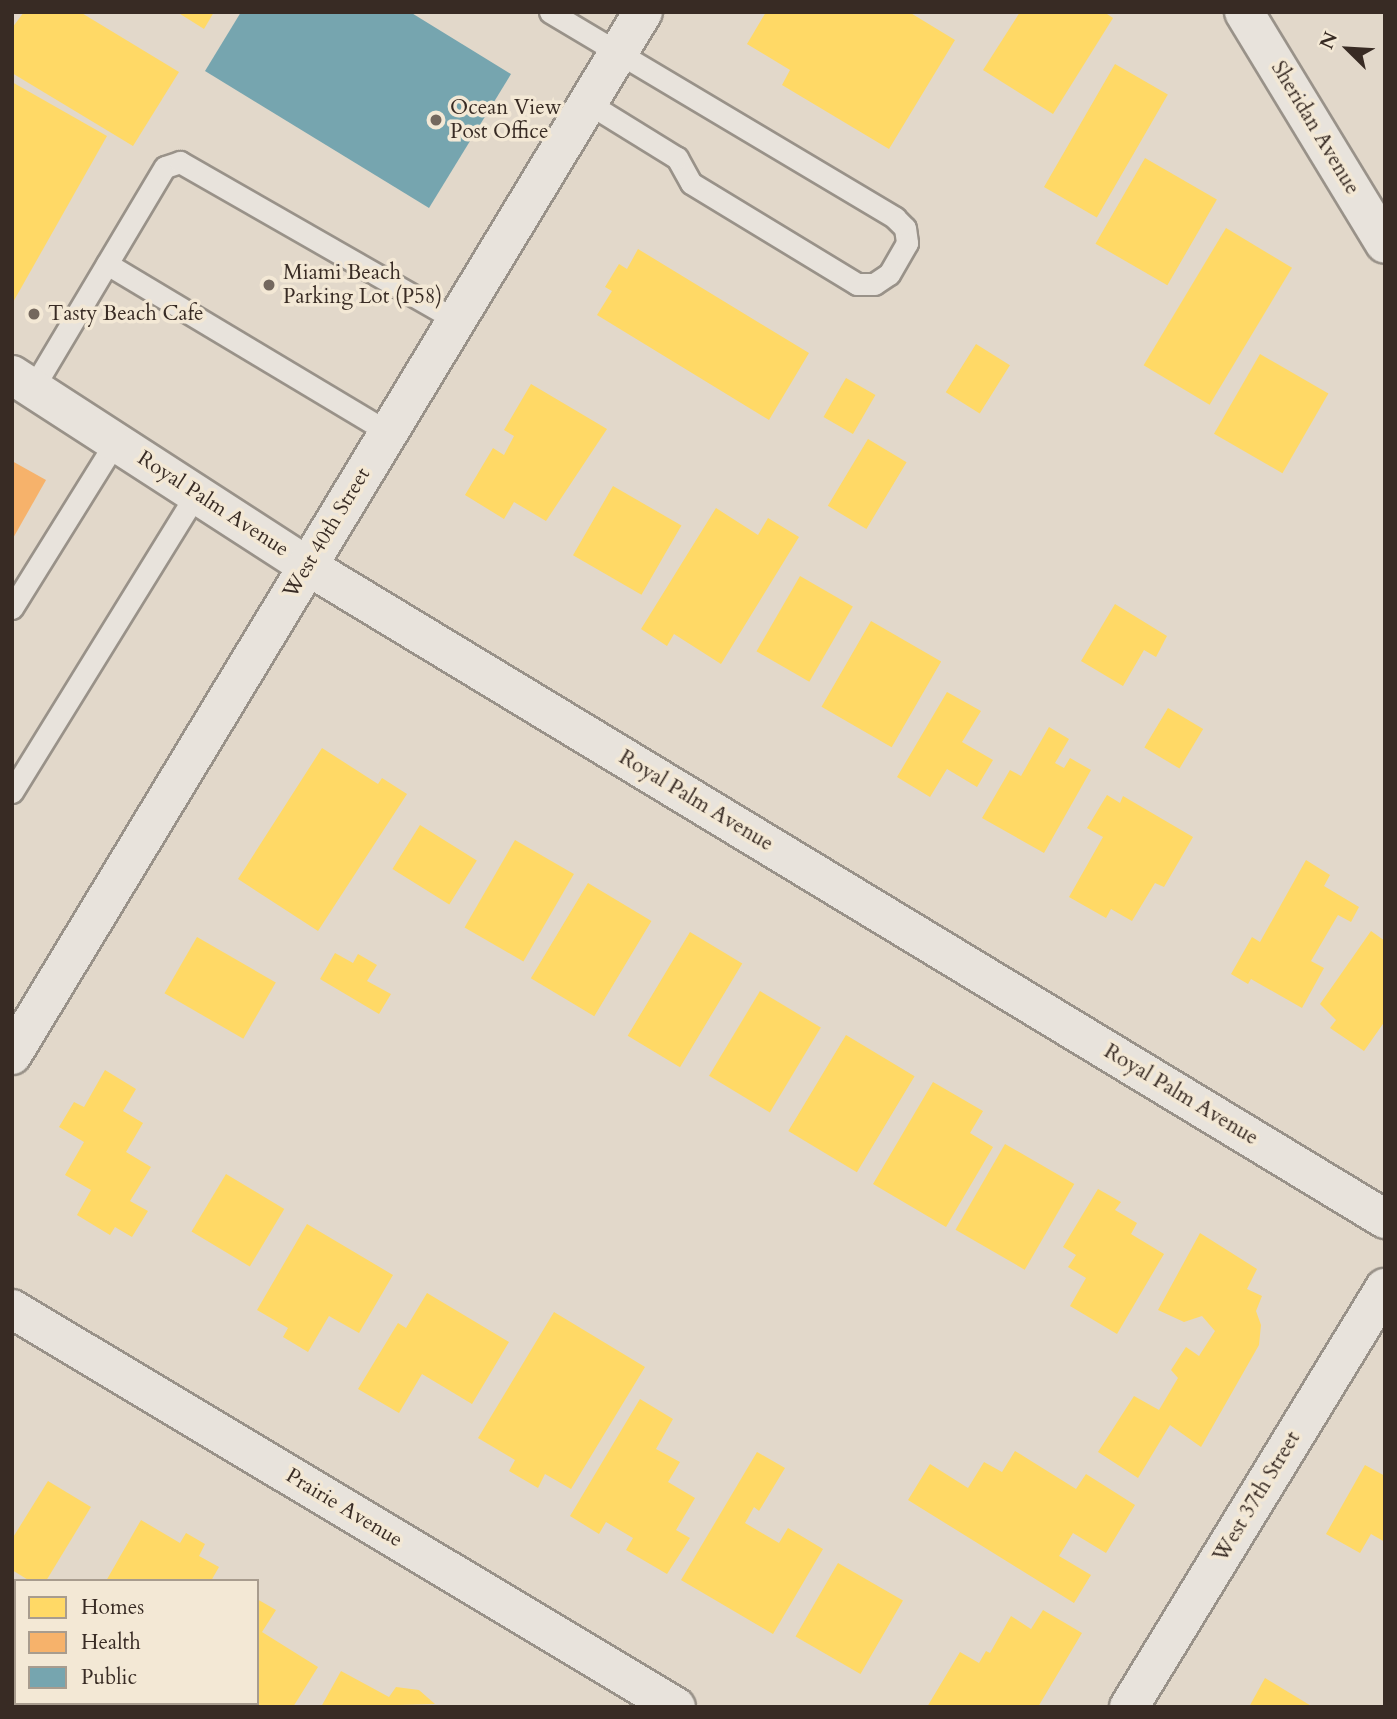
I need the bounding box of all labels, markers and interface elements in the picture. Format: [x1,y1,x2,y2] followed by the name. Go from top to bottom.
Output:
[1313,14,1383,84] north arrow
[1314,28,1344,53] text: N
[1265,57,1365,199] street label: Sheridan Avenue
[450,95,562,145] place label: Ocean View Post Office
[428,112,444,128] marker: Ocean View Post Office
[283,260,442,310] place label: Miami Beach Parking Lot (P58)
[261,277,277,293] marker: Miami Beach Parking Lot (P58)
[48,301,204,327] place label: Tasty Beach Cafe
[26,306,42,322] marker: Tasty Beach Cafe
[133,446,293,562] street label: Royal Palm Avenue
[278,463,376,603] street label: West 40th Street
[614,745,778,857] street label: Royal Palm Avenue
[1099,1039,1263,1151] street label: Royal Palm Avenue
[1208,1427,1306,1567] street label: West 37th Street
[281,1463,407,1553] street label: Prairie Avenue
[14,1579,259,1705] legend
[81,1593,144,1622] text: Homes
[81,1628,141,1657] text: Health
[81,1663,137,1692] text: Public

